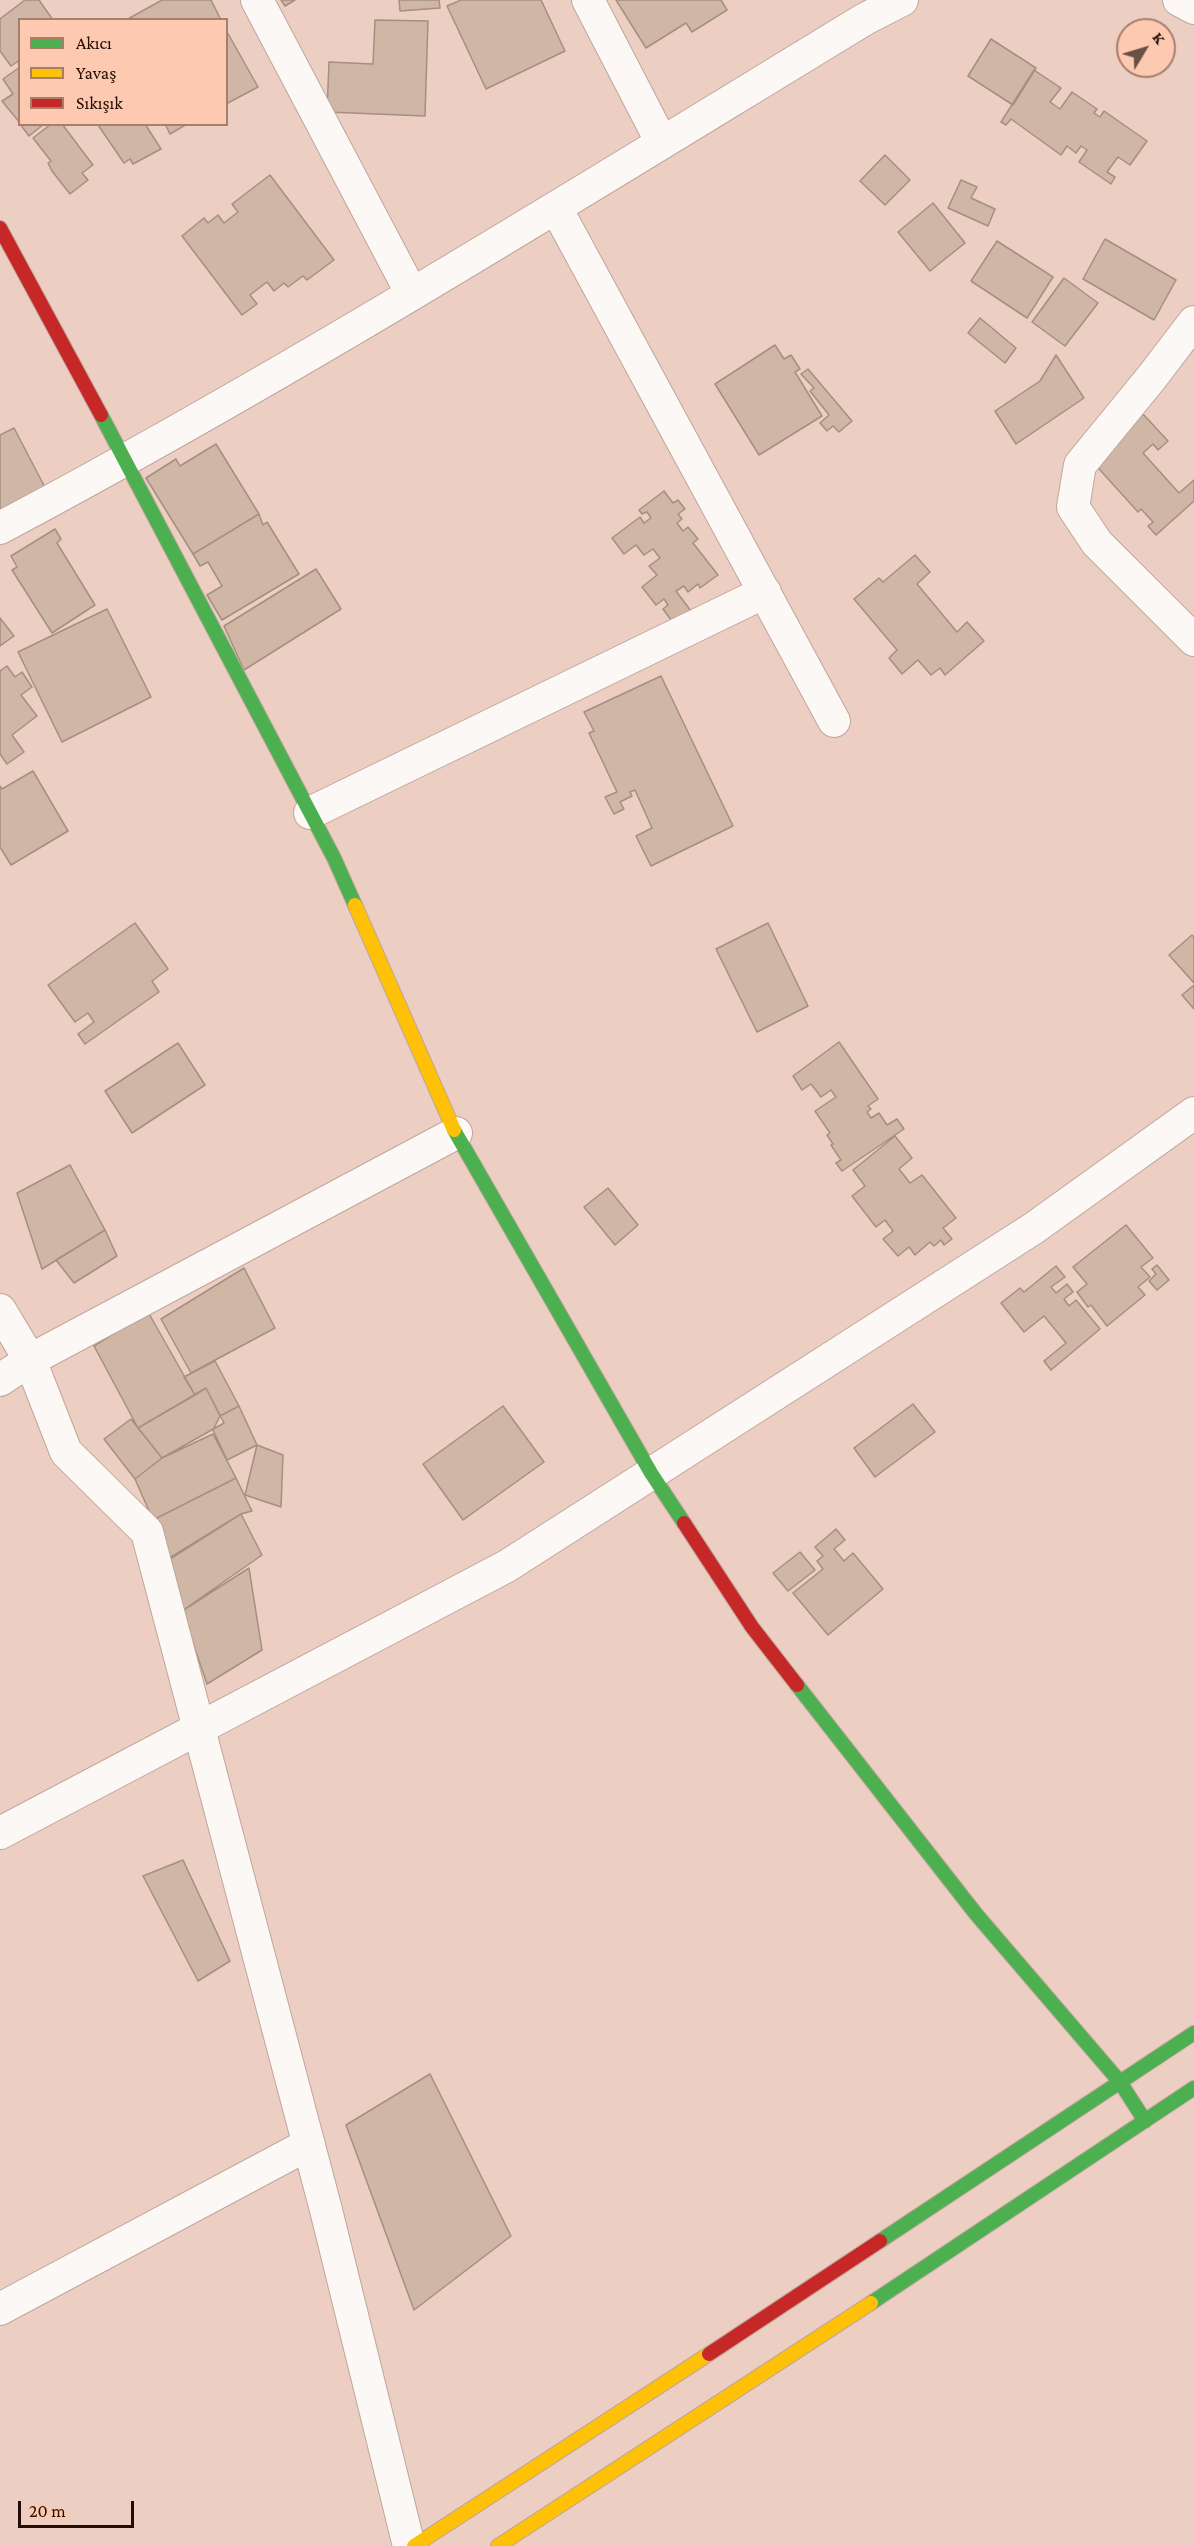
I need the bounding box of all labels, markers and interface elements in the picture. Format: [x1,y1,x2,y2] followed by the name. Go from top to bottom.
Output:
[18,18,228,126] legend
[1116,18,1176,78] north arrow
[1149,29,1169,47] text: K
[76,33,112,53] text: Akıcı
[76,63,116,83] text: Yavaş
[76,93,123,113] text: Sıkışık
[21,2489,136,2527] scale bar
[29,2501,66,2521] text: 20 m

